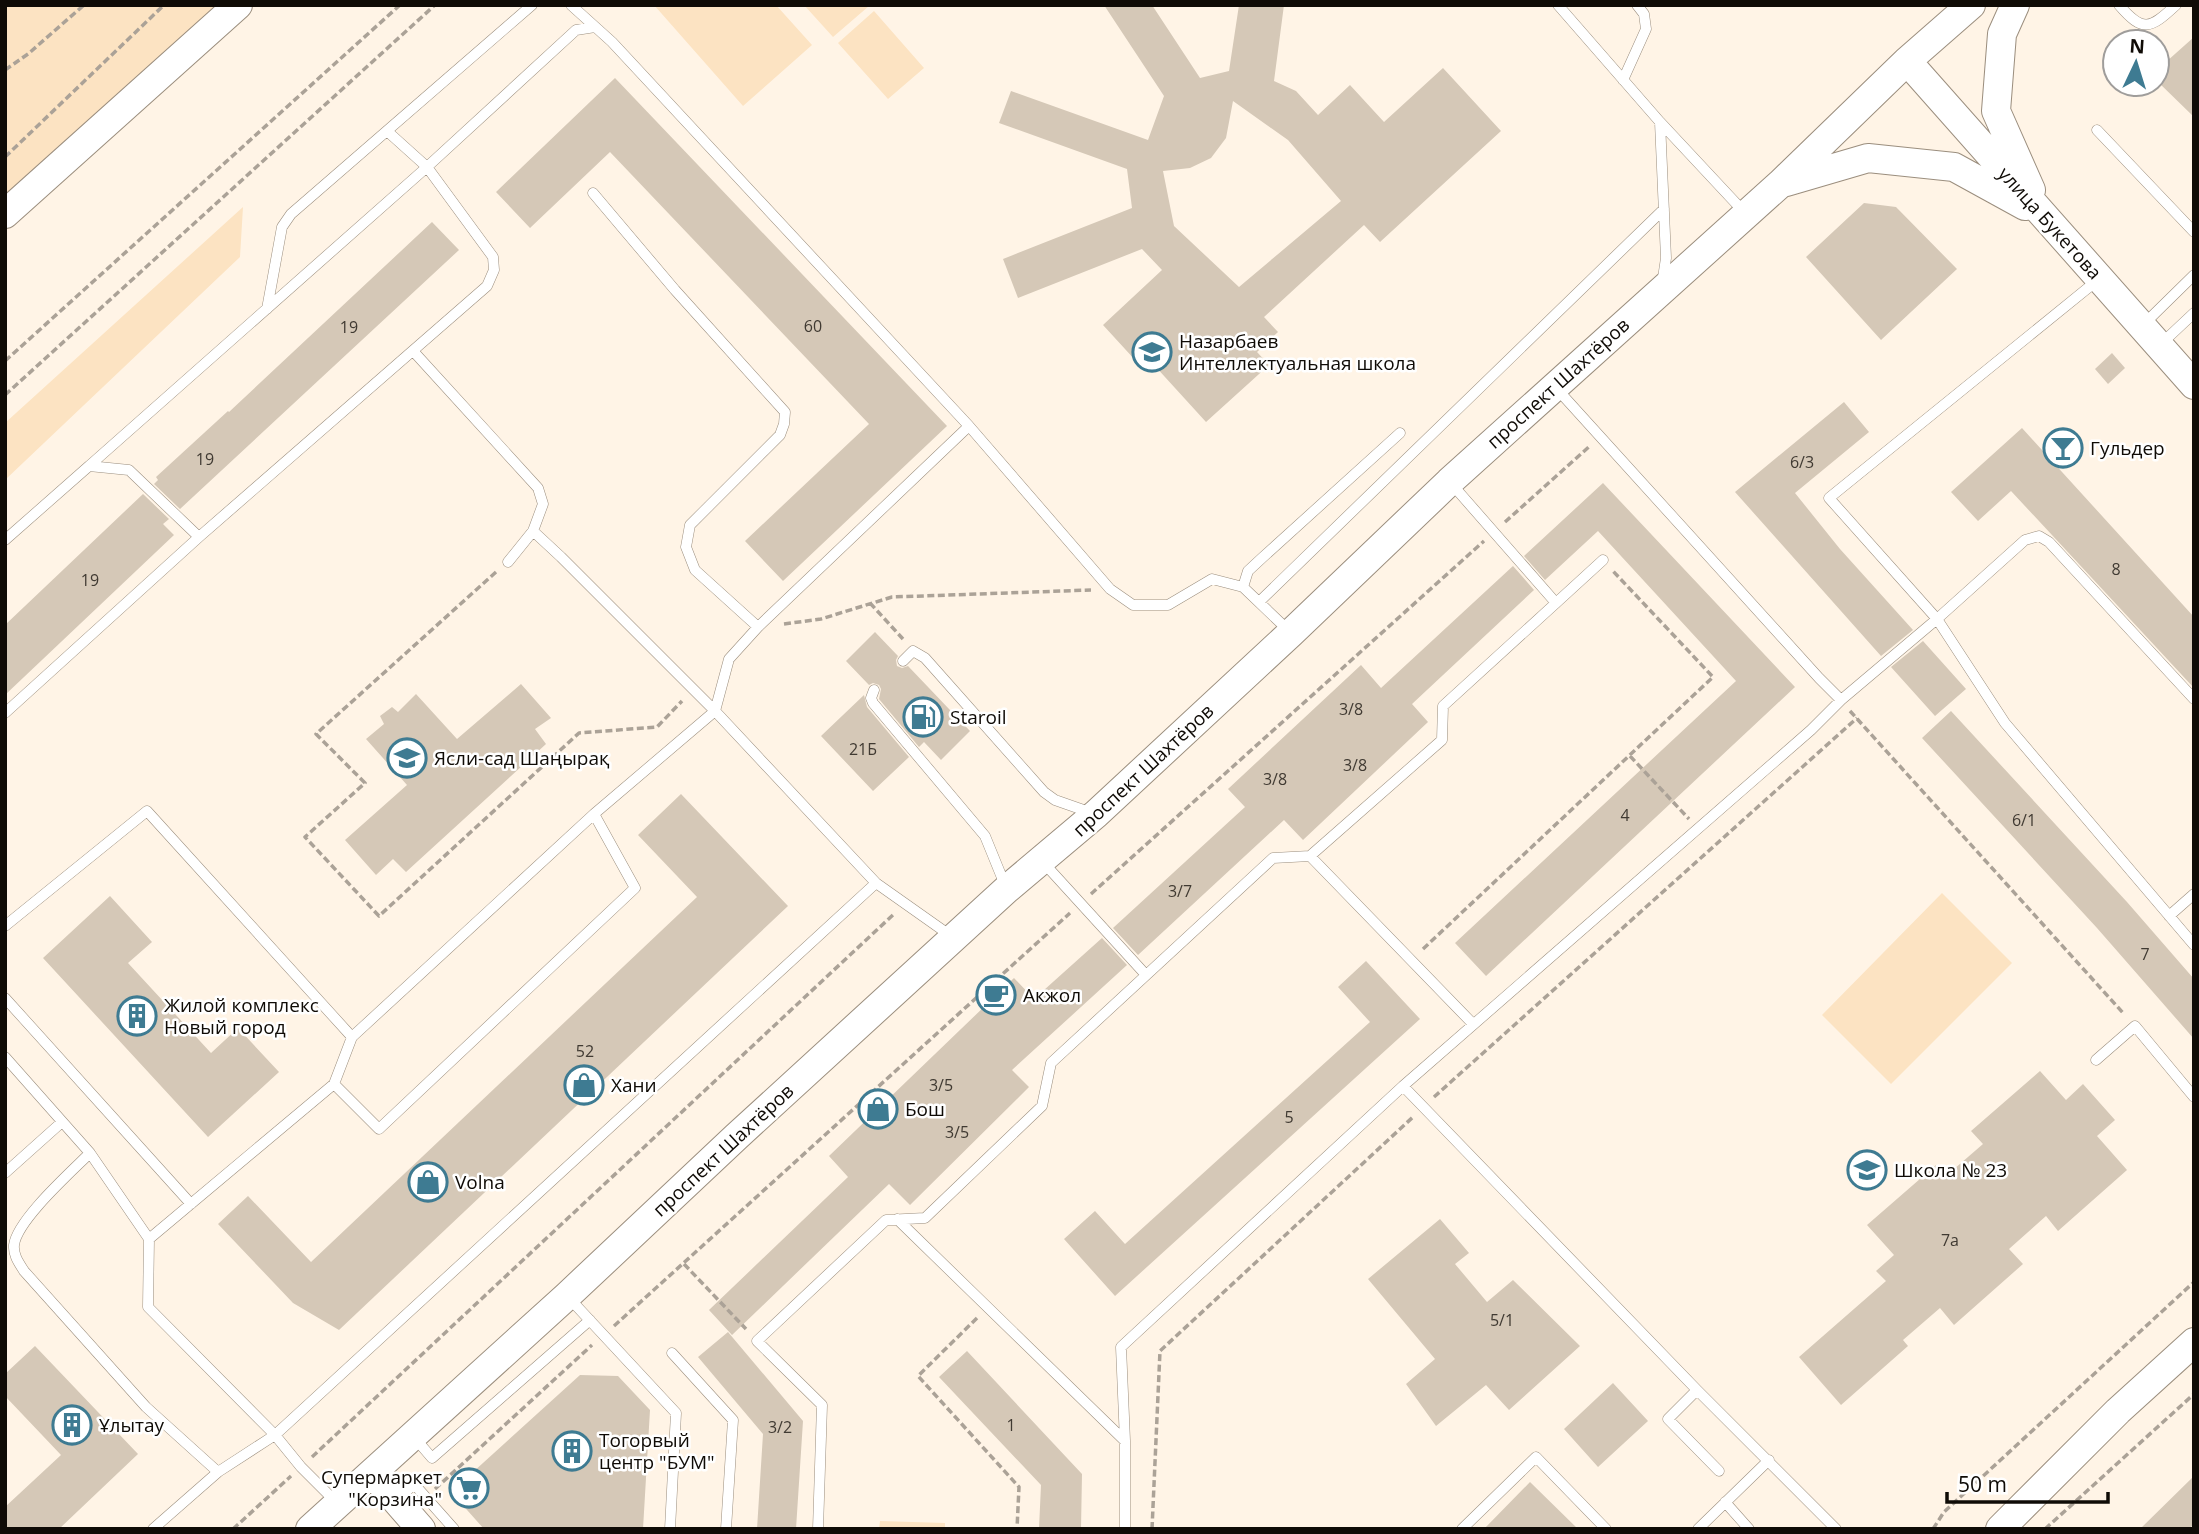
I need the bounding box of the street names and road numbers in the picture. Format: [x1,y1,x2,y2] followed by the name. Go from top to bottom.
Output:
[1992,161,2108,285] street label: улица Букетова
[1481,312,1635,454] street label: проспект Шахтёров
[1067,698,1219,842] street label: проспект Шахтёров
[647,1078,799,1222] street label: проспект Шахтёров

